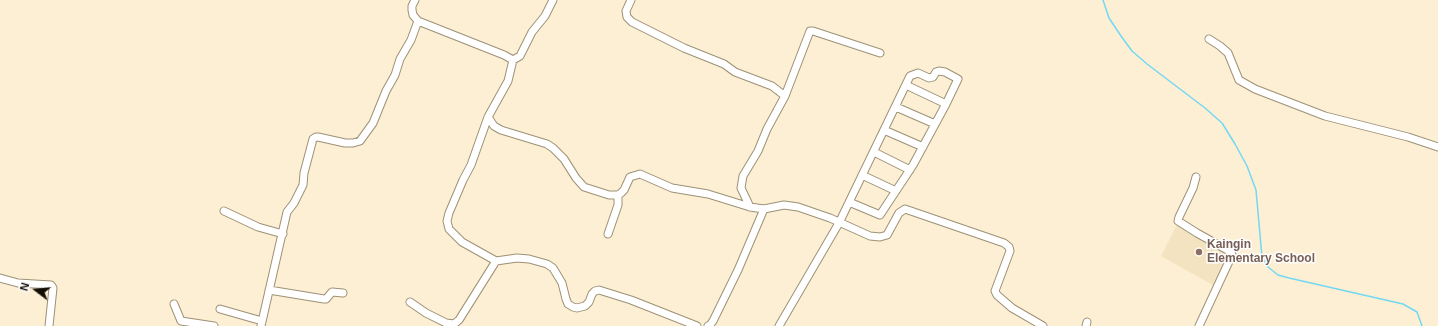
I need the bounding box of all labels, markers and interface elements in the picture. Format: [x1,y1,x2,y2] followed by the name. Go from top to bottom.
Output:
[1207,238,1315,266] place label: Kaingin Elementary School
[1194,247,1204,257] marker: Kaingin Elementary School
[16,270,56,310] north arrow
[18,281,31,292] text: N

